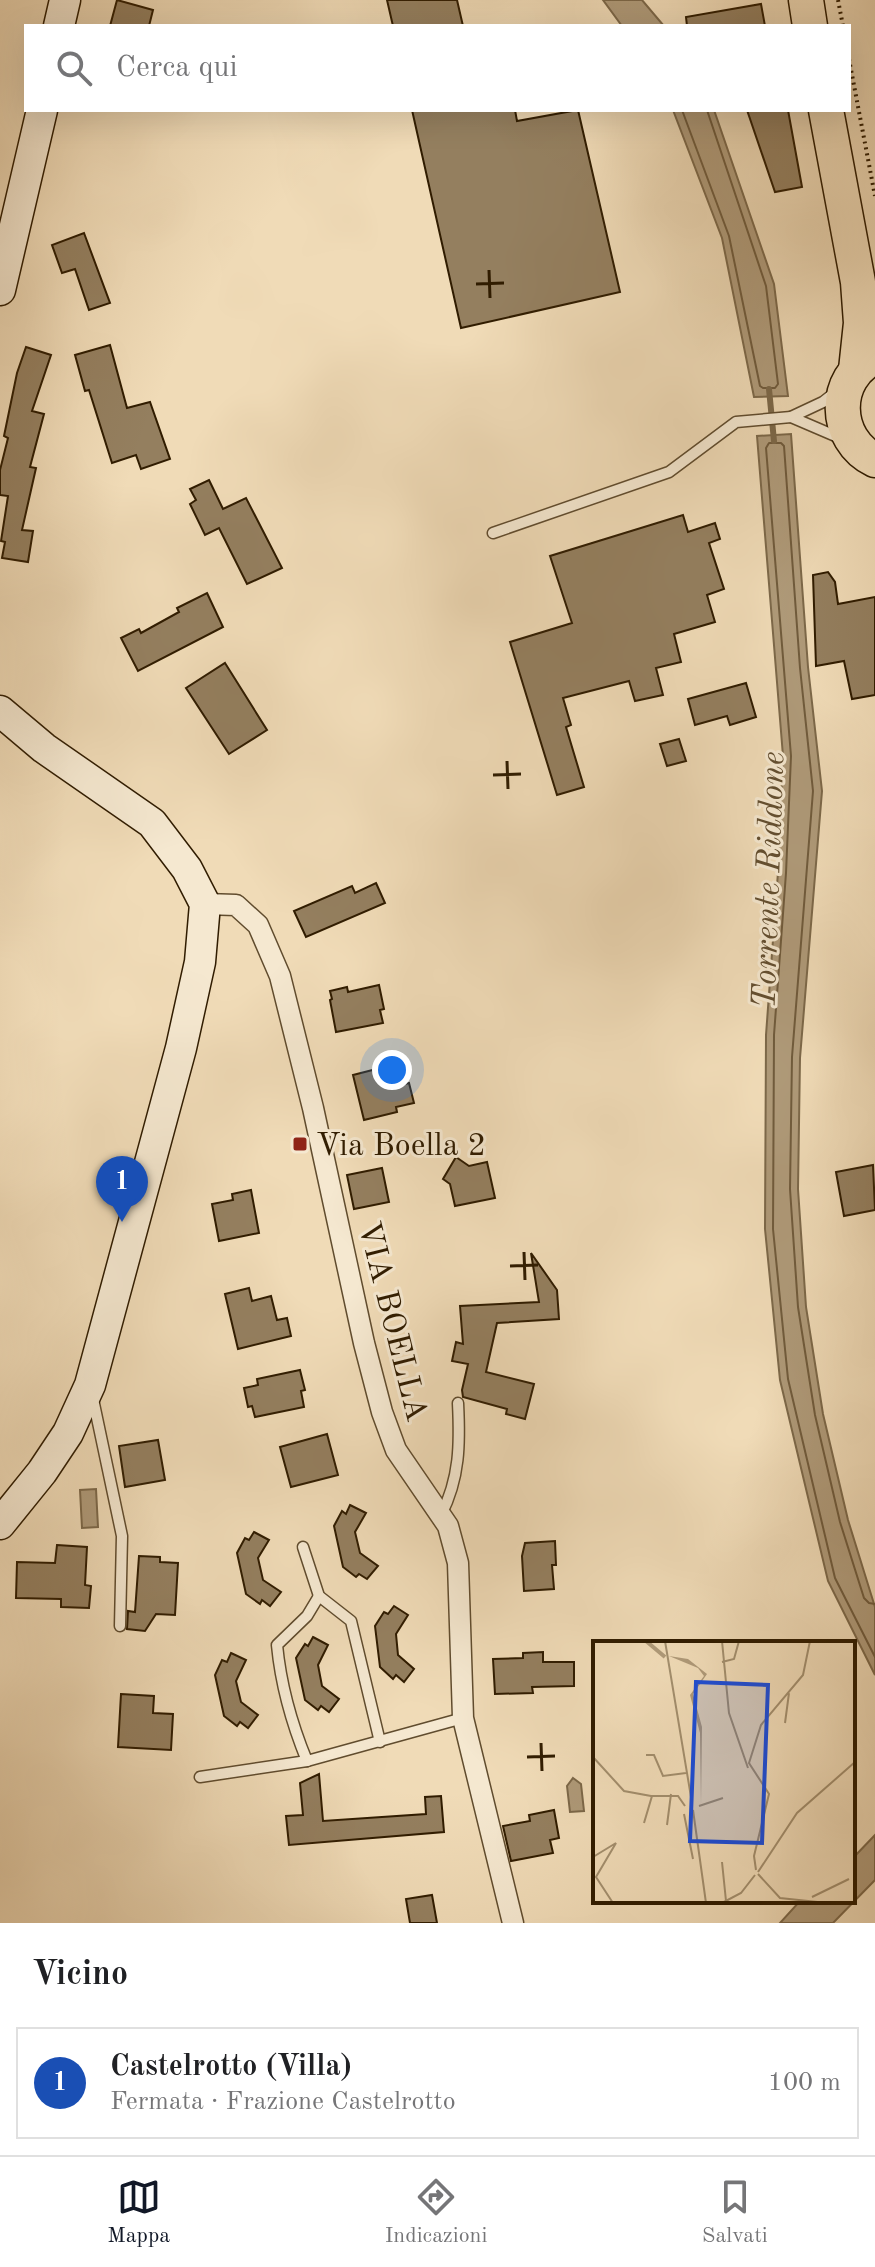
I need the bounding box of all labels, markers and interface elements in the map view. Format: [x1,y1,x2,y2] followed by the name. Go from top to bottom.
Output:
[24,24,851,112] search box
[52,46,96,90] icon: search
[116,53,238,83] text: Cerca qui
[749,751,791,1009] water label: Torrente Riddone
[372,1050,412,1090] your location
[316,1131,486,1163] place label: Via Boella 2
[291,1135,309,1153] marker: Via Boella 2
[96,1156,148,1222] pin: 1
[351,1219,431,1425] street label: VIA BOELLA
[593,1641,855,1903] inset map
[32,1958,128,1992] text: Vicino
[110,2052,352,2082] text: Castelrotto (Villa)
[52,2070,68,2096] text: 1
[768,2070,841,2096] text: 100 m
[110,2089,456,2115] text: Fermata · Frazione Castelrotto
[107,2175,170,2250] tab: Mappa
[385,2175,487,2250] tab: Indicazioni
[702,2175,768,2250] tab: Salvati

